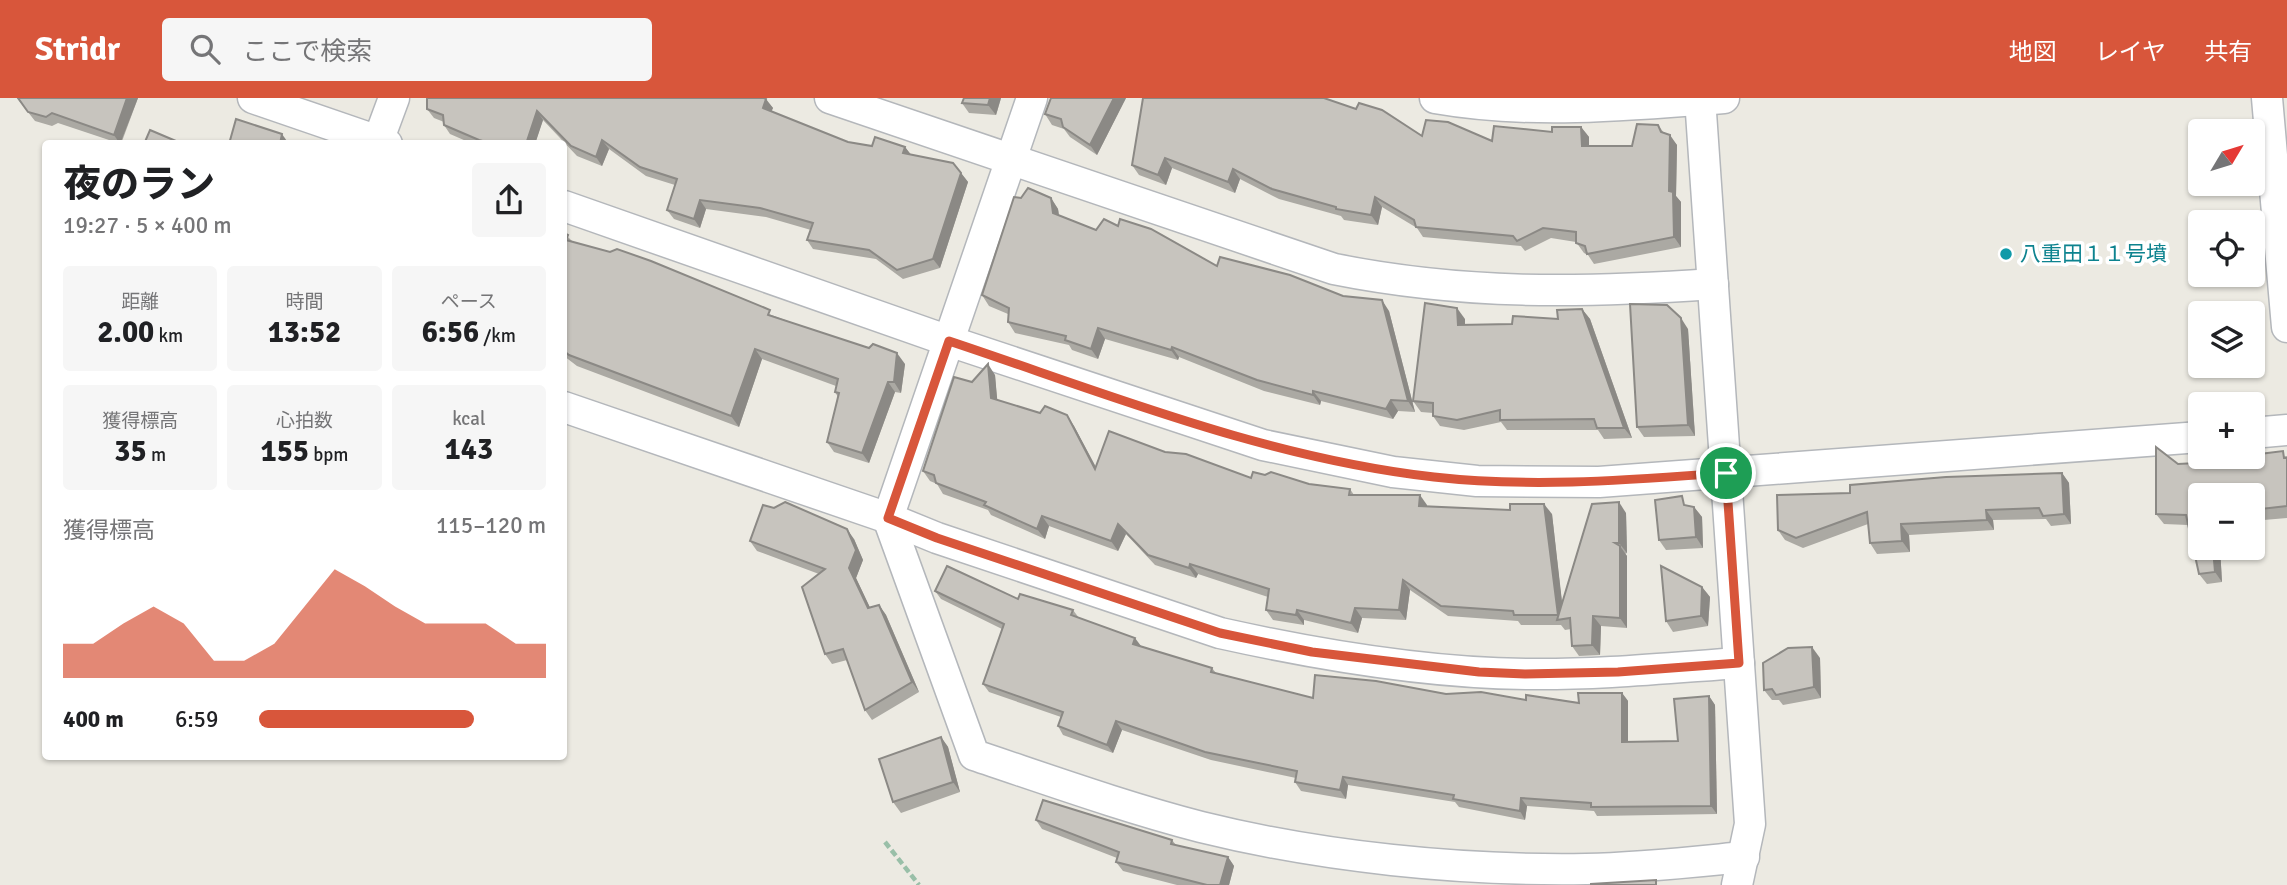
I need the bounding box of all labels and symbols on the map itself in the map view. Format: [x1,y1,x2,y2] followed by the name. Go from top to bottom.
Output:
[2188,119,2264,196] north arrow
[2020,241,2167,267] place label: 八重田１１号墳
[1998,246,2014,262] marker: 八重田１１号墳
[1696,443,1756,503] pin

